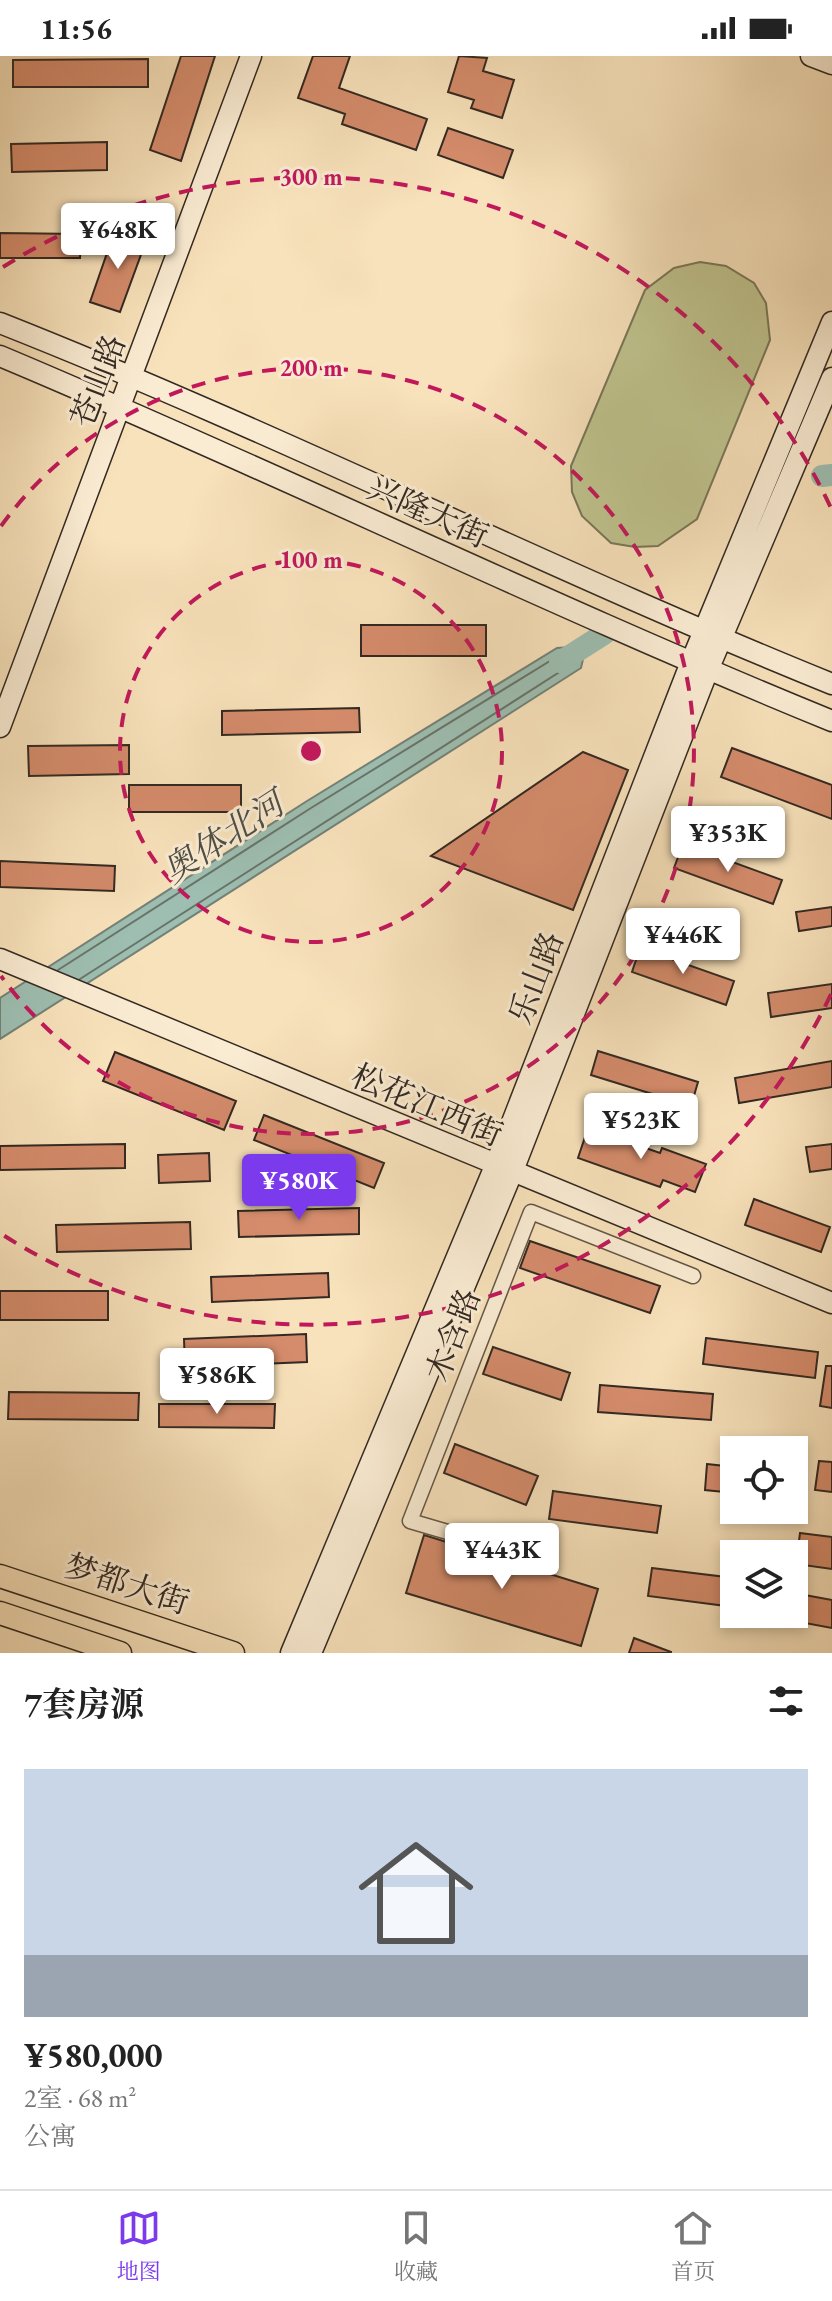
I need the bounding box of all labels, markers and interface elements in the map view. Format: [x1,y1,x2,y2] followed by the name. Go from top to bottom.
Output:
[40,9,112,48] text: 11:56
[279,161,343,192] text: 300 m
[62,203,174,271] pin: ¥648K
[79,212,157,246] text: ¥648K
[61,329,135,433] street label: 苍山路
[279,352,343,383] text: 200 m
[361,467,495,557] street label: 兴隆大街
[279,544,343,575] text: 100 m
[297,737,325,765] centre of rings
[154,778,297,892] water label: 奥体北河
[672,806,784,874] pin: ¥353K
[689,815,767,849] text: ¥353K
[627,908,739,976] pin: ¥446K
[644,917,722,951] text: ¥446K
[499,926,573,1030] street label: 乐山路
[345,1054,509,1156] street label: 松花江西街
[585,1093,697,1161] pin: ¥523K
[602,1102,680,1136] text: ¥523K
[243,1154,355,1222] pin: ¥580K
[260,1163,338,1197] text: ¥580K
[416,1283,490,1387] street label: 木含路
[161,1348,273,1416] pin: ¥586K
[178,1357,256,1391] text: ¥586K
[720,1436,808,1628] map controls
[720,1436,808,1524] button: locate
[446,1523,558,1591] pin: ¥443K
[463,1532,541,1566] text: ¥443K
[720,1540,808,1628] button: layers
[60,1544,194,1624] street label: 梦都大街
[764,1679,808,1723] icon: filters
[24,1682,144,1726] text: 7套房源
[344,1821,488,1965] icon: home
[24,2033,163,2077] text: ¥580,000
[24,2081,136,2115] text: 2室 · 68 m²
[24,2119,76,2153] text: 公寓
[117,2206,161,2286] tab: 地图
[394,2206,438,2286] tab: 收藏
[671,2206,715,2286] tab: 首页

